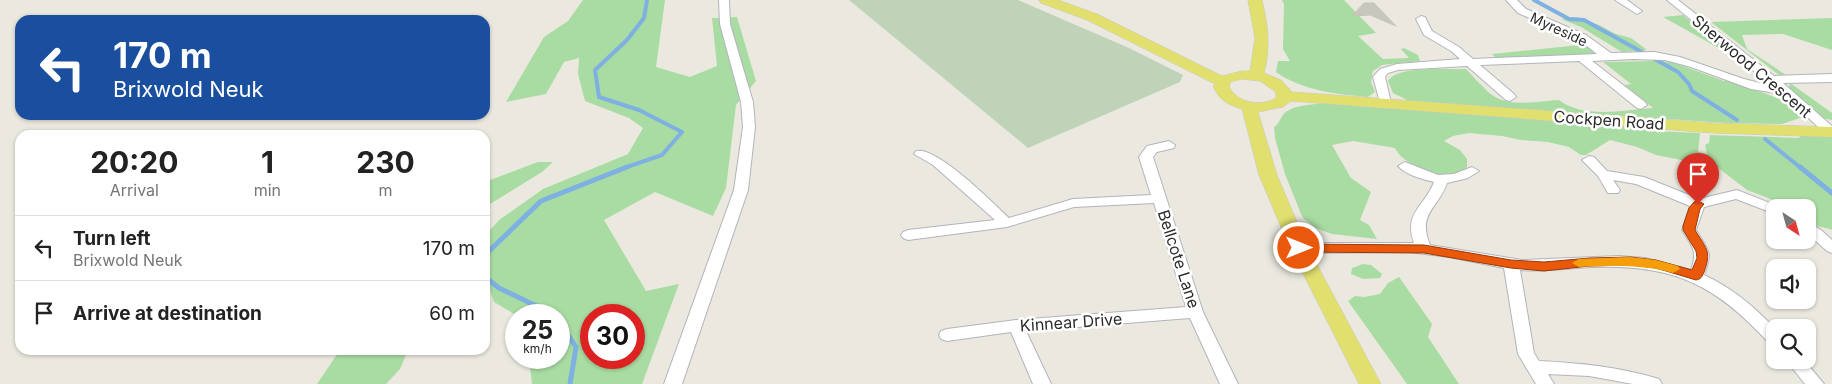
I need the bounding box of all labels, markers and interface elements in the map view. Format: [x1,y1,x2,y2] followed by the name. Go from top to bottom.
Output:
[1528,8,1590,50] street label: Myreside
[1688,10,1816,122] street label: Sherwood Crescent
[113,34,212,76] text: 170 m
[30,35,95,100] icon: left
[113,76,264,102] text: Brixwold Neuk
[1553,106,1665,134] street label: Cockpen Road
[90,144,179,180] text: 20:20
[261,144,274,180] text: 1
[356,144,415,180] text: 230
[1677,153,1719,204] pin
[1684,160,1712,188] icon: arrive
[110,180,159,200] text: Arrival
[254,180,281,200] text: min
[379,180,393,200] text: m
[1766,199,1816,249] north arrow
[1766,199,1816,369] map controls
[1154,207,1204,311] street label: Bellcote Lane
[1272,221,1324,273] position arrow
[73,227,151,250] text: Turn left
[30,234,58,262] icon: left
[423,237,475,260] text: 170 m
[73,250,183,270] text: Brixwold Neuk
[1766,259,1816,309] button: sound
[30,299,58,327] icon: arrive
[73,302,262,325] text: Arrive at destination
[429,302,475,325] text: 60 m
[580,304,645,369] speed limit sign: 30
[1019,308,1123,336] street label: Kinnear Drive
[522,315,553,345] text: 25
[1766,319,1816,369] button: search
[523,341,552,356] text: km/h

